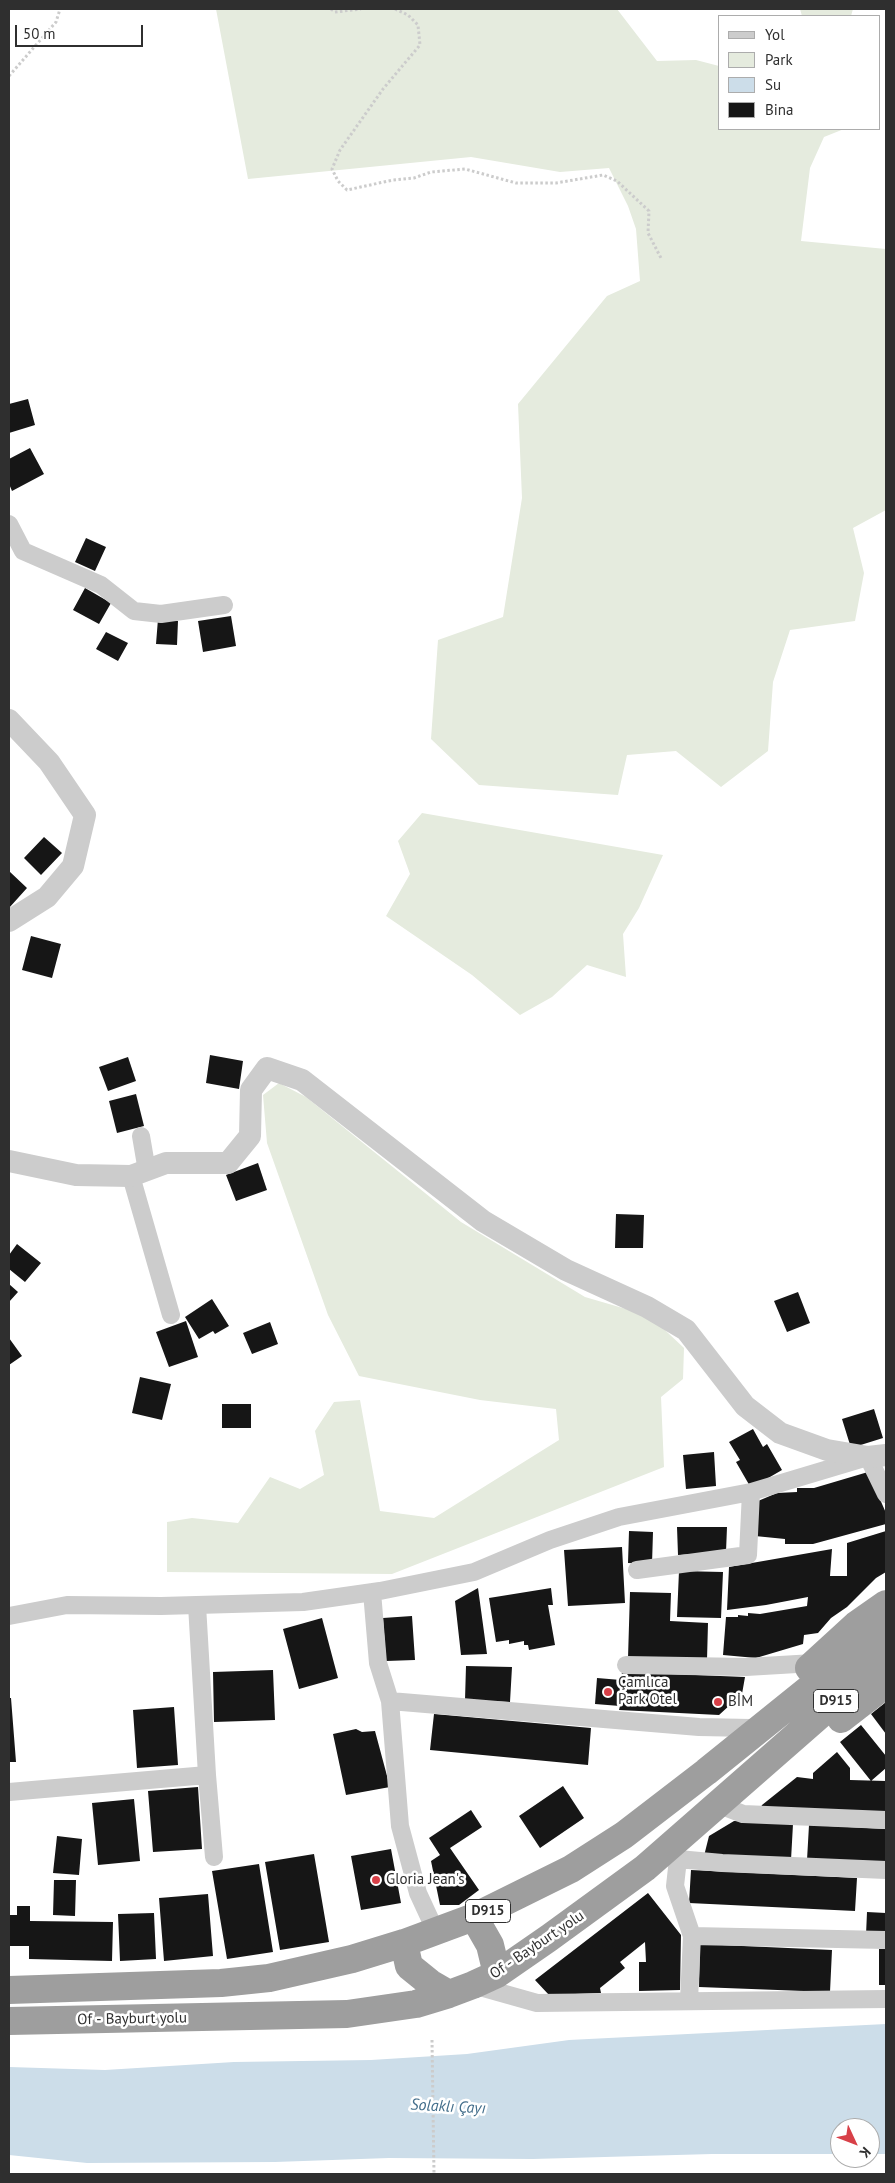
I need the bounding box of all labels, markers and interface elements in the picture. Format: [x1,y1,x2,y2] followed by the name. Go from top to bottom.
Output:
[18,15,145,47] scale bar
[718,15,880,130] legend
[23,24,56,43] text: 50 m
[765,25,785,44] text: Yol
[765,50,793,69] text: Park
[765,75,781,94] text: Su
[765,100,793,119] text: Bina
[618,1674,677,1709] place label: Çamlıca Park Otel
[602,1686,614,1698] marker: Çamlıca Park Otel
[814,1690,858,1712] road number: D915
[728,1693,753,1711] place label: BİM
[712,1696,724,1708] marker: BİM
[386,1871,464,1889] place label: Gloria Jean's
[370,1874,382,1886] marker: Gloria Jean's
[466,1900,510,1922] road number: D915
[486,1907,588,1983] street label: Of - Bayburt yolu
[77,2009,187,2029] street label: Of - Bayburt yolu
[410,2095,486,2119] water label: Solaklı Çayı
[830,2118,880,2168] north arrow
[856,2143,875,2162] text: K

